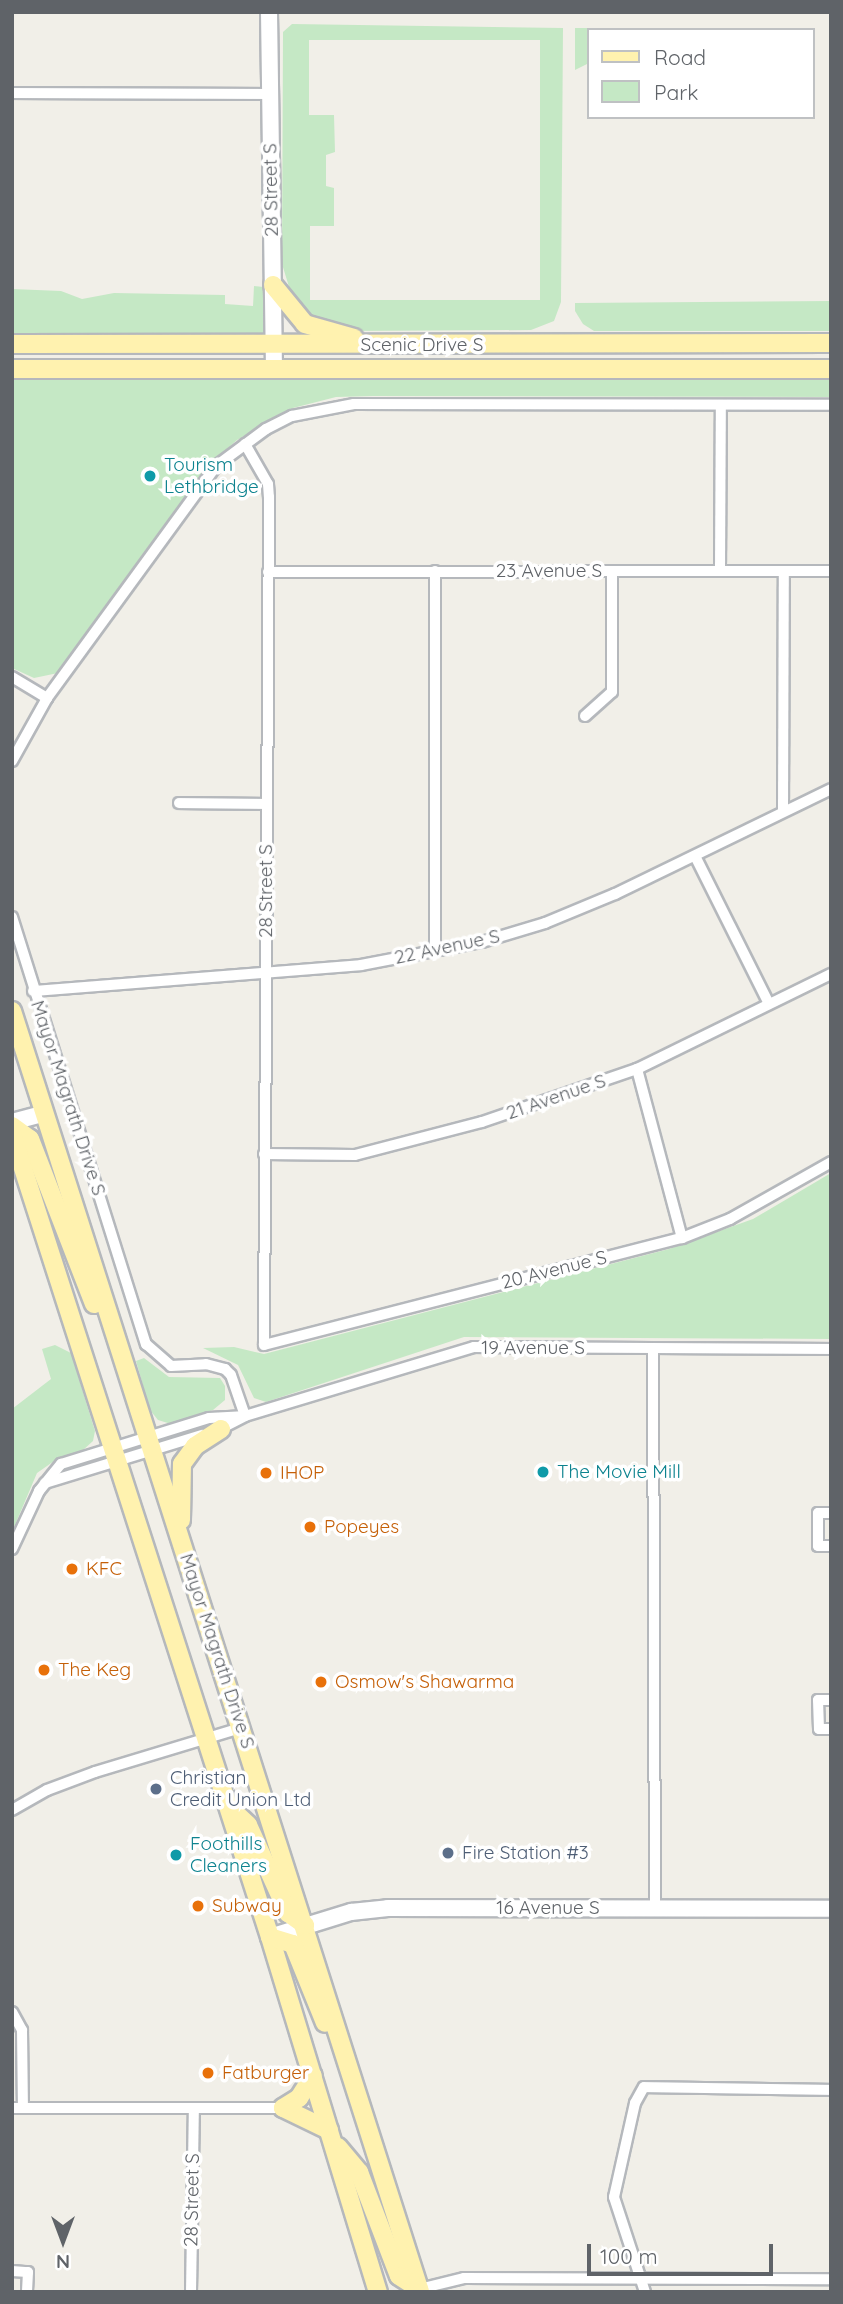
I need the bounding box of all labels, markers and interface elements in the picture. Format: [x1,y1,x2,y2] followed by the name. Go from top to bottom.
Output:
[588,28,815,119] legend
[654,44,706,70] text: Road
[654,79,698,105] text: Park
[259,143,283,237] street label: 28 Street S
[361,334,483,356] street label: Scenic Drive S
[164,454,259,498] place label: Tourism Lethbridge
[142,468,158,484] marker: Tourism Lethbridge
[496,560,602,582] street label: 23 Avenue S
[255,844,277,938] street label: 28 Street S
[392,925,502,969] street label: 22 Avenue S
[26,998,110,1198] street label: Mayor Magrath Drive S
[503,1069,609,1125] street label: 21 Avenue S
[499,1246,609,1294] street label: 20 Avenue S
[481,1337,585,1359] street label: 19 Avenue S
[557,1461,681,1483] place label: The Movie Mill
[280,1462,324,1484] place label: IHOP
[535,1464,551,1480] marker: The Movie Mill
[258,1465,274,1481] marker: IHOP
[324,1516,399,1538] place label: Popeyes
[302,1519,318,1535] marker: Popeyes
[175,1551,259,1751] street label: Mayor Magrath Drive S
[86,1558,122,1580] place label: KFC
[64,1561,80,1577] marker: KFC
[58,1659,131,1681] place label: The Keg
[36,1662,52,1678] marker: The Keg
[335,1671,514,1693] place label: Osmow's Shawarma
[313,1674,329,1690] marker: Osmow's Shawarma
[170,1767,311,1811] place label: Christian Credit Union Ltd
[148,1781,164,1797] marker: Christian Credit Union Ltd
[190,1833,267,1877] place label: Foothills Cleaners
[462,1842,589,1864] place label: Fire Station #3
[440,1845,456,1861] marker: Fire Station #3
[168,1847,184,1863] marker: Foothills Cleaners
[212,1895,282,1917] place label: Subway
[496,1897,600,1919] street label: 16 Avenue S
[190,1898,206,1914] marker: Subway
[222,2062,309,2084] place label: Fatburger
[200,2065,216,2081] marker: Fatburger
[180,2153,204,2247] street label: 28 Street S
[28,2206,98,2276] north arrow
[591,2230,776,2274] scale bar
[600,2243,658,2269] text: 100 m
[56,2250,70,2274] text: N

